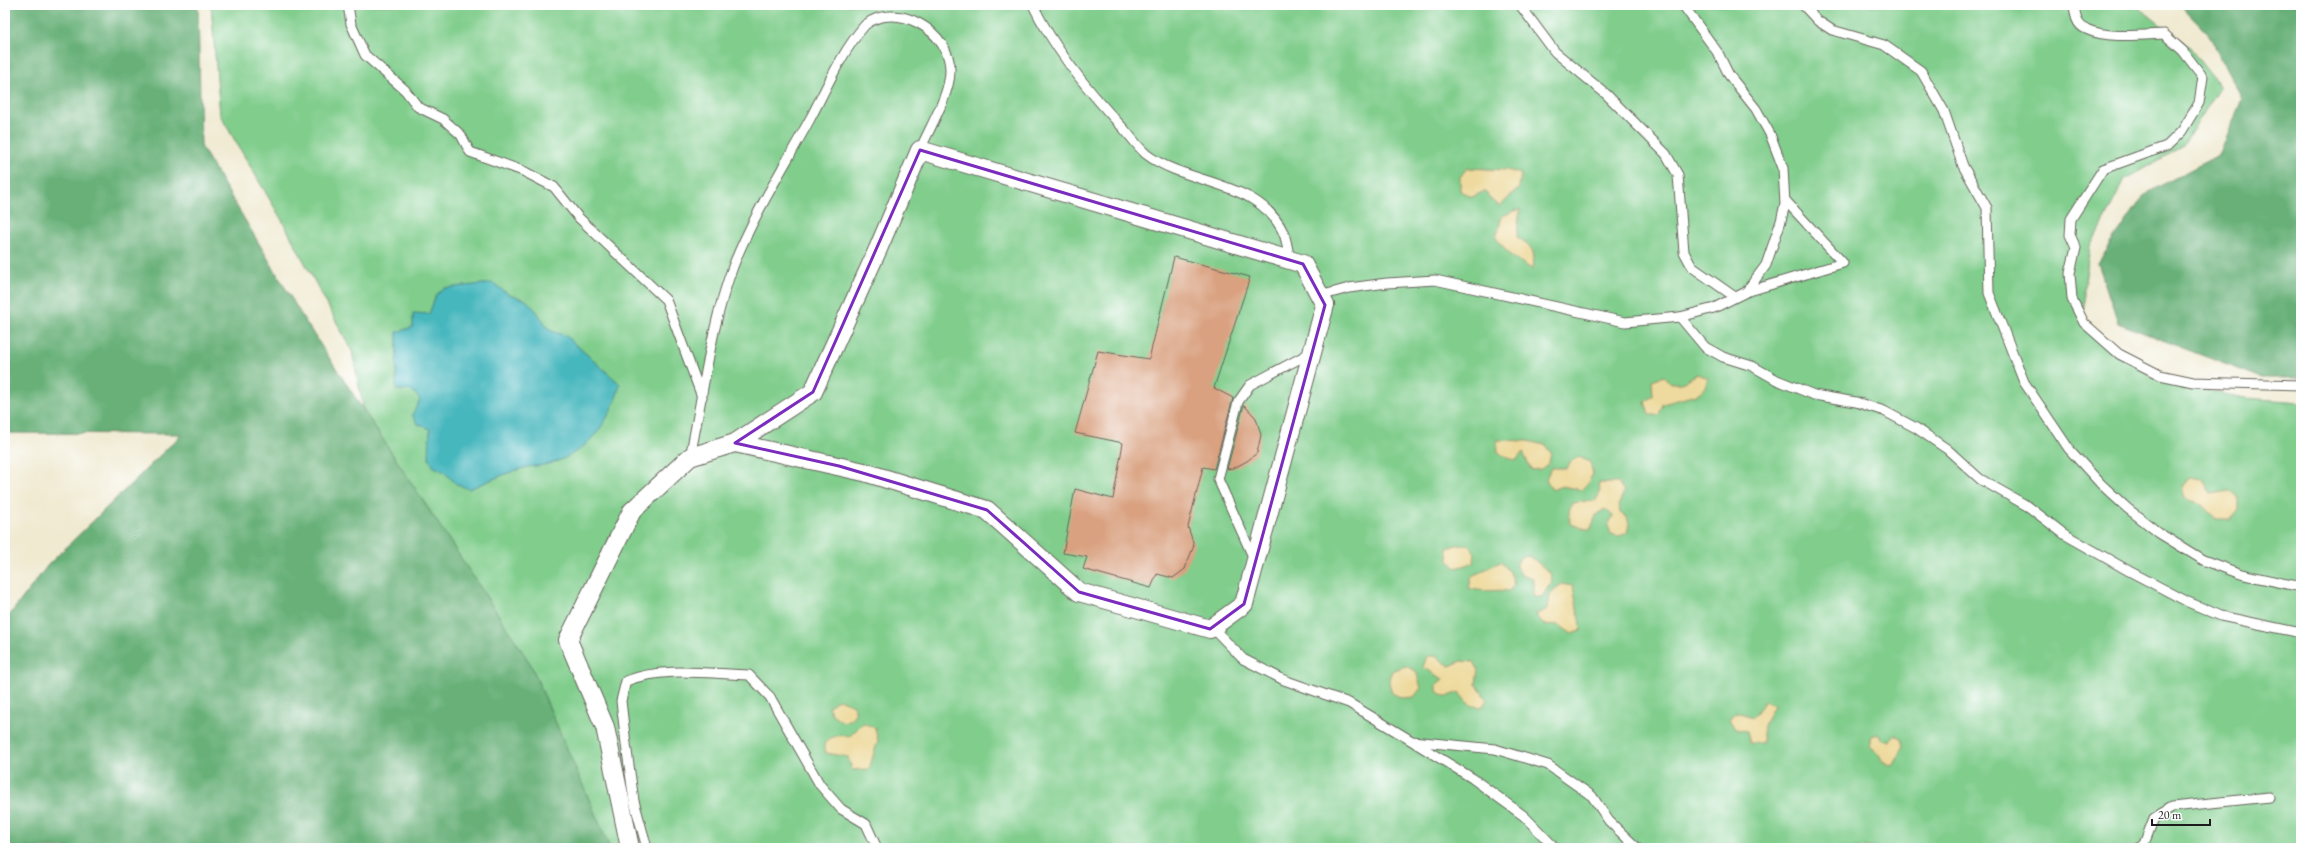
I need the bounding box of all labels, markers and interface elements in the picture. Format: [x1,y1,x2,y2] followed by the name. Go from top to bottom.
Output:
[2152,801,2210,827] scale bar
[2158,807,2182,823] text: 20 m

